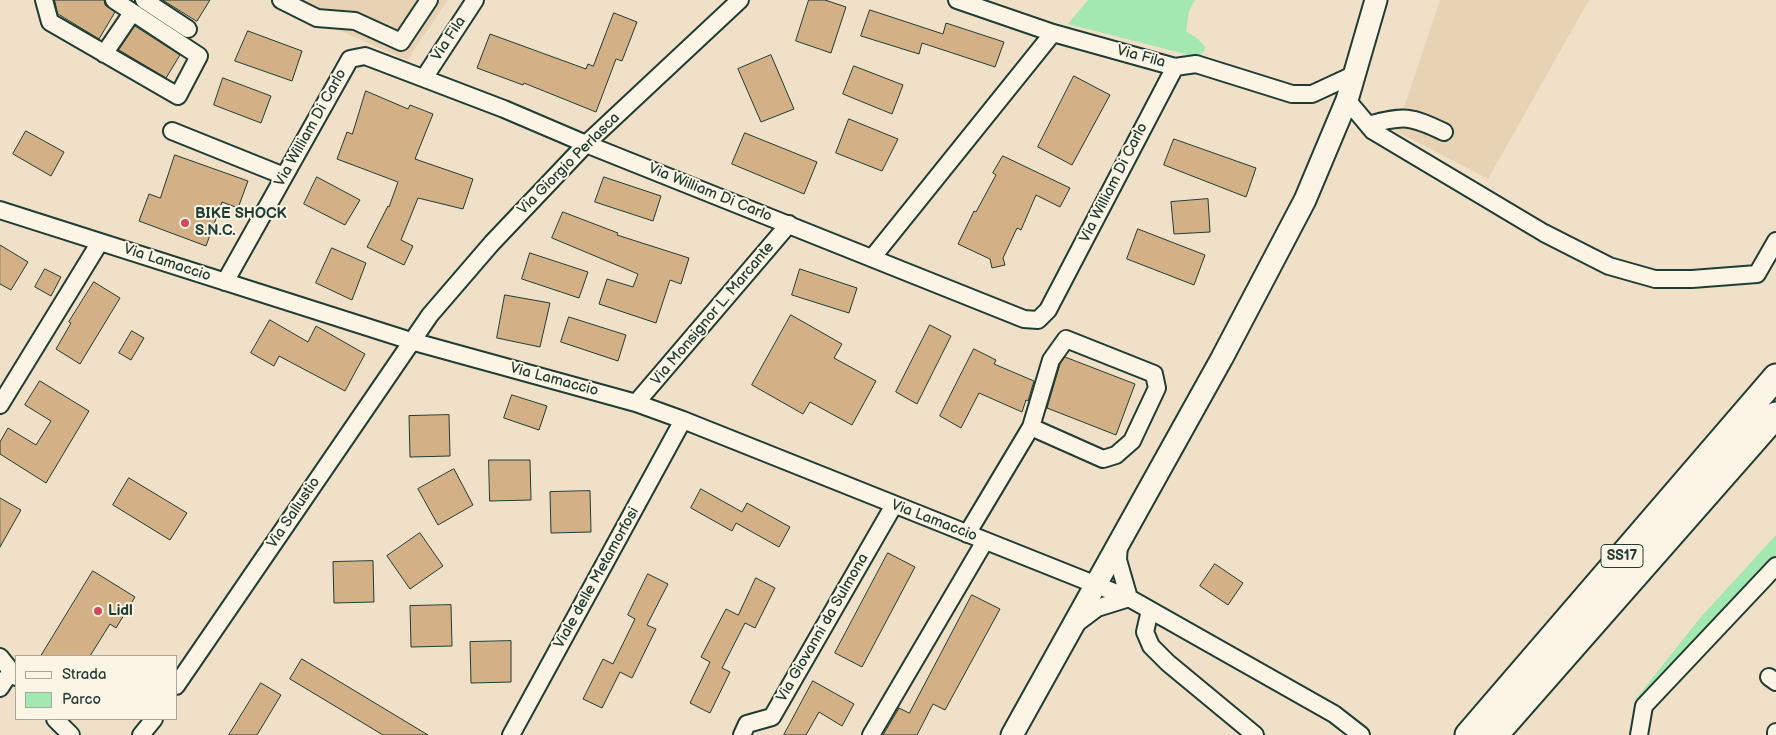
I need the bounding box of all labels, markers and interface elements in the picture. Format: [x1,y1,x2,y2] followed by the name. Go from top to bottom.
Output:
[428,13,470,65] street label: Via Fila
[1115,42,1167,72] street label: Via Fila
[271,66,351,190] street label: Via William Di Carlo
[514,109,624,219] street label: Via Giorgio Perlasca
[1076,120,1152,246] street label: Via William Di Carlo
[646,160,774,226] street label: Via William Di Carlo
[195,205,287,240] place label: BIKE SHOCK S.N.C.
[179,217,191,229] marker: BIKE SHOCK S.N.C.
[648,239,778,389] street label: Via Monsignor L. Marcante
[121,240,213,286] street label: Via Lamaccio
[508,360,600,400] street label: Via Lamaccio
[264,474,324,552] street label: Via Sallustio
[888,496,980,546] street label: Via Lamaccio
[551,504,643,652] street label: Viale delle Metamorfosi
[1601,544,1643,568] road number: SS17
[773,551,873,705] street label: Via Giovanni da Sulmona
[108,602,133,620] place label: Lidl
[92,605,104,617] marker: Lidl
[15,655,178,720] legend
[62,665,106,684] text: Strada
[62,690,101,709] text: Parco

